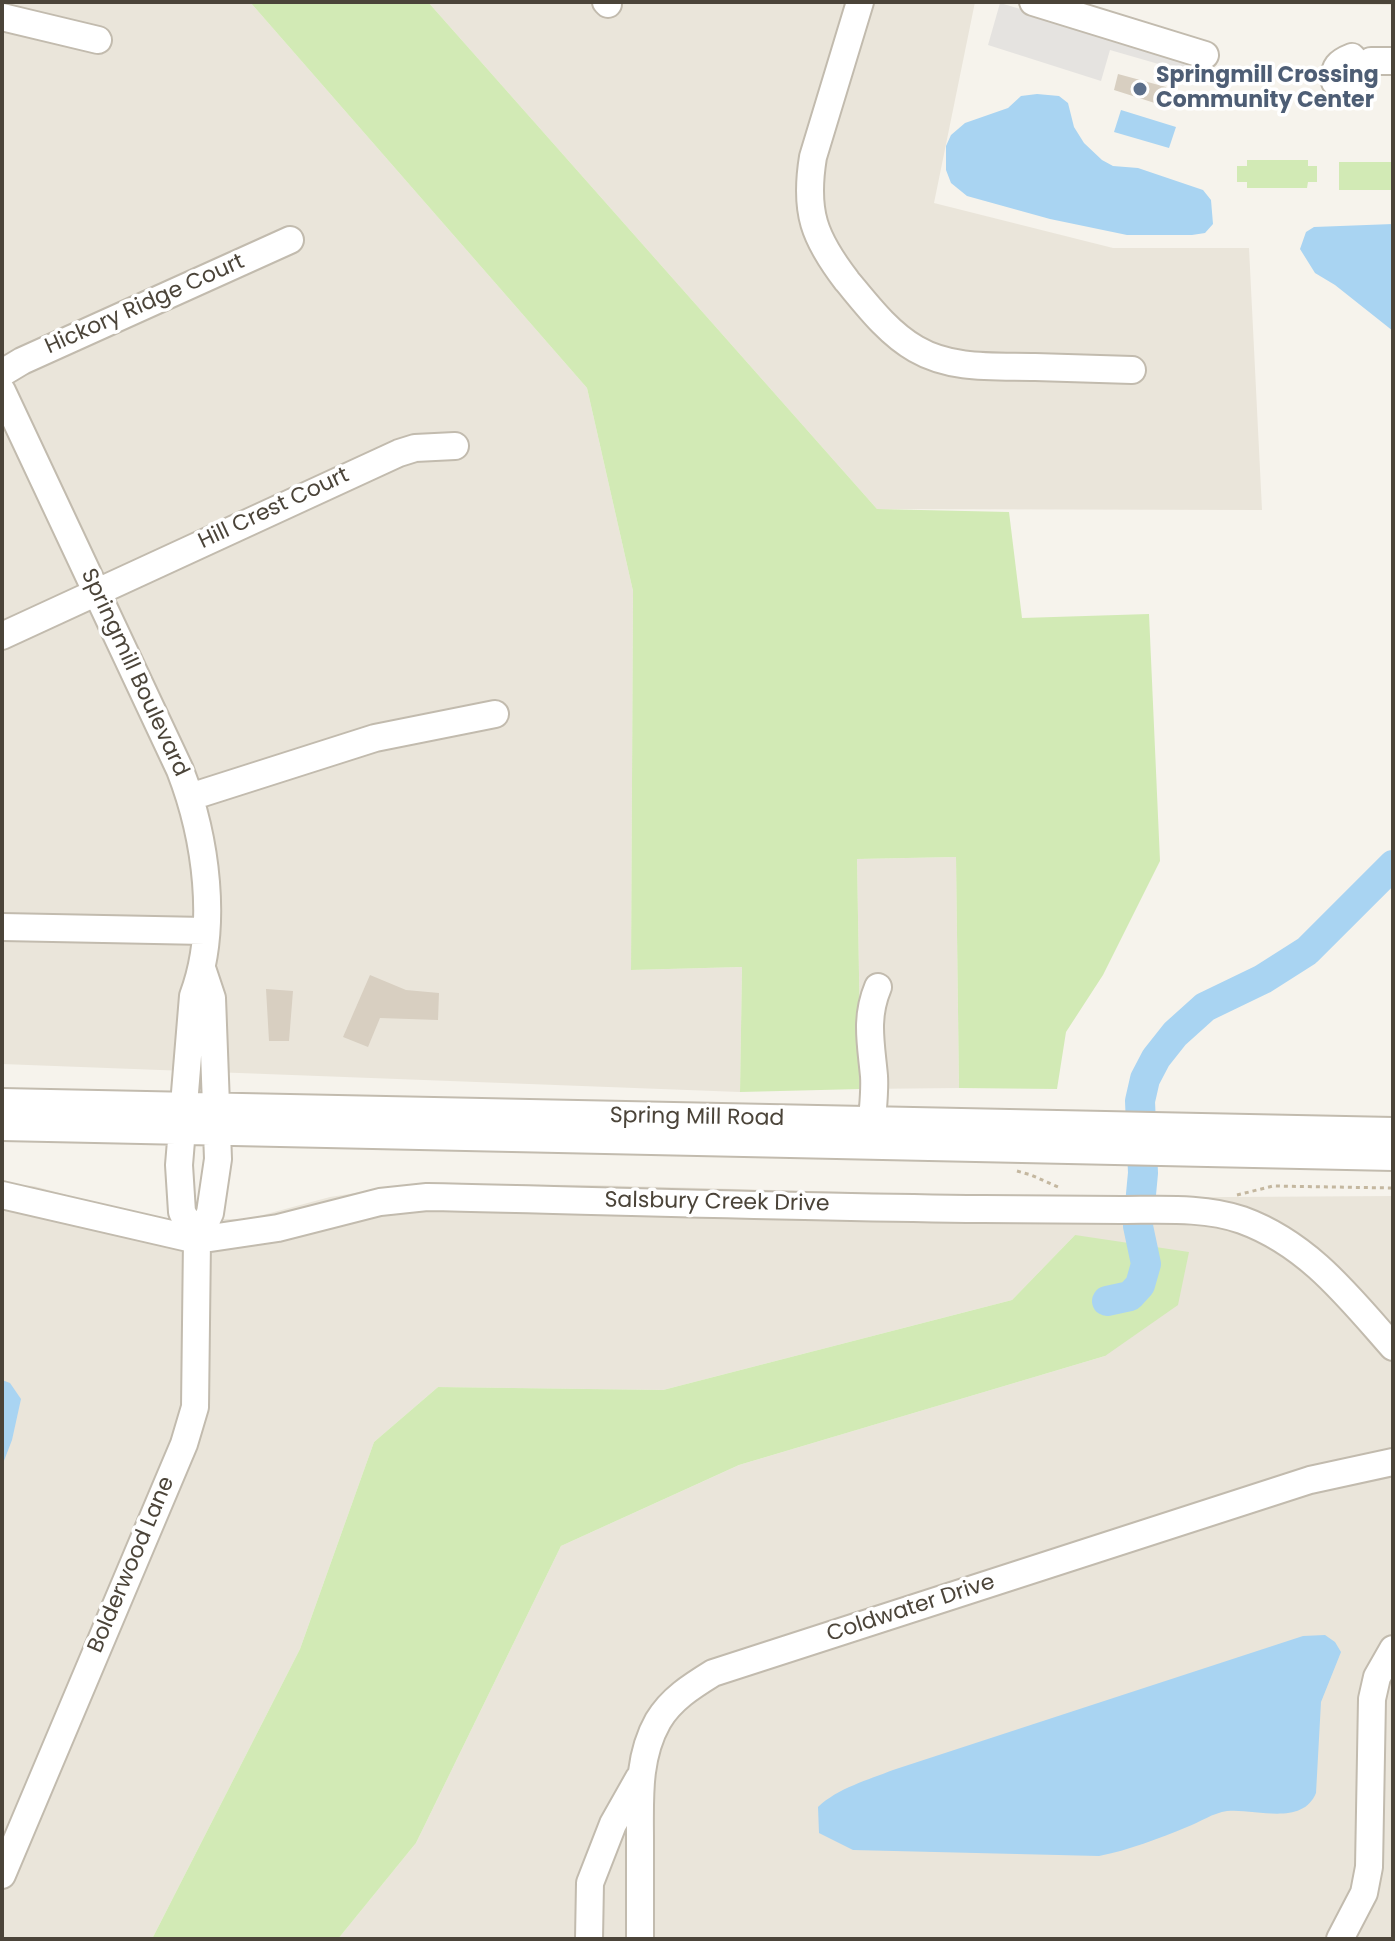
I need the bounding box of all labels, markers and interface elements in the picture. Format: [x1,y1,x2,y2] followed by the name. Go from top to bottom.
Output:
[1156,63,1379,114] place label: Springmill Crossing Community Center
[1131,80,1149,98] marker: Springmill Crossing Community Center
[41,249,249,361] street label: Hickory Ridge Court
[195,463,353,555] street label: Hill Crest Court
[74,565,194,781] street label: Springmill Boulevard
[610,1103,784,1133] street label: Spring Mill Road
[604,1188,830,1218] street label: Salsbury Creek Drive
[83,1473,181,1657] street label: Bolderwood Lane
[824,1569,998,1649] street label: Coldwater Drive

